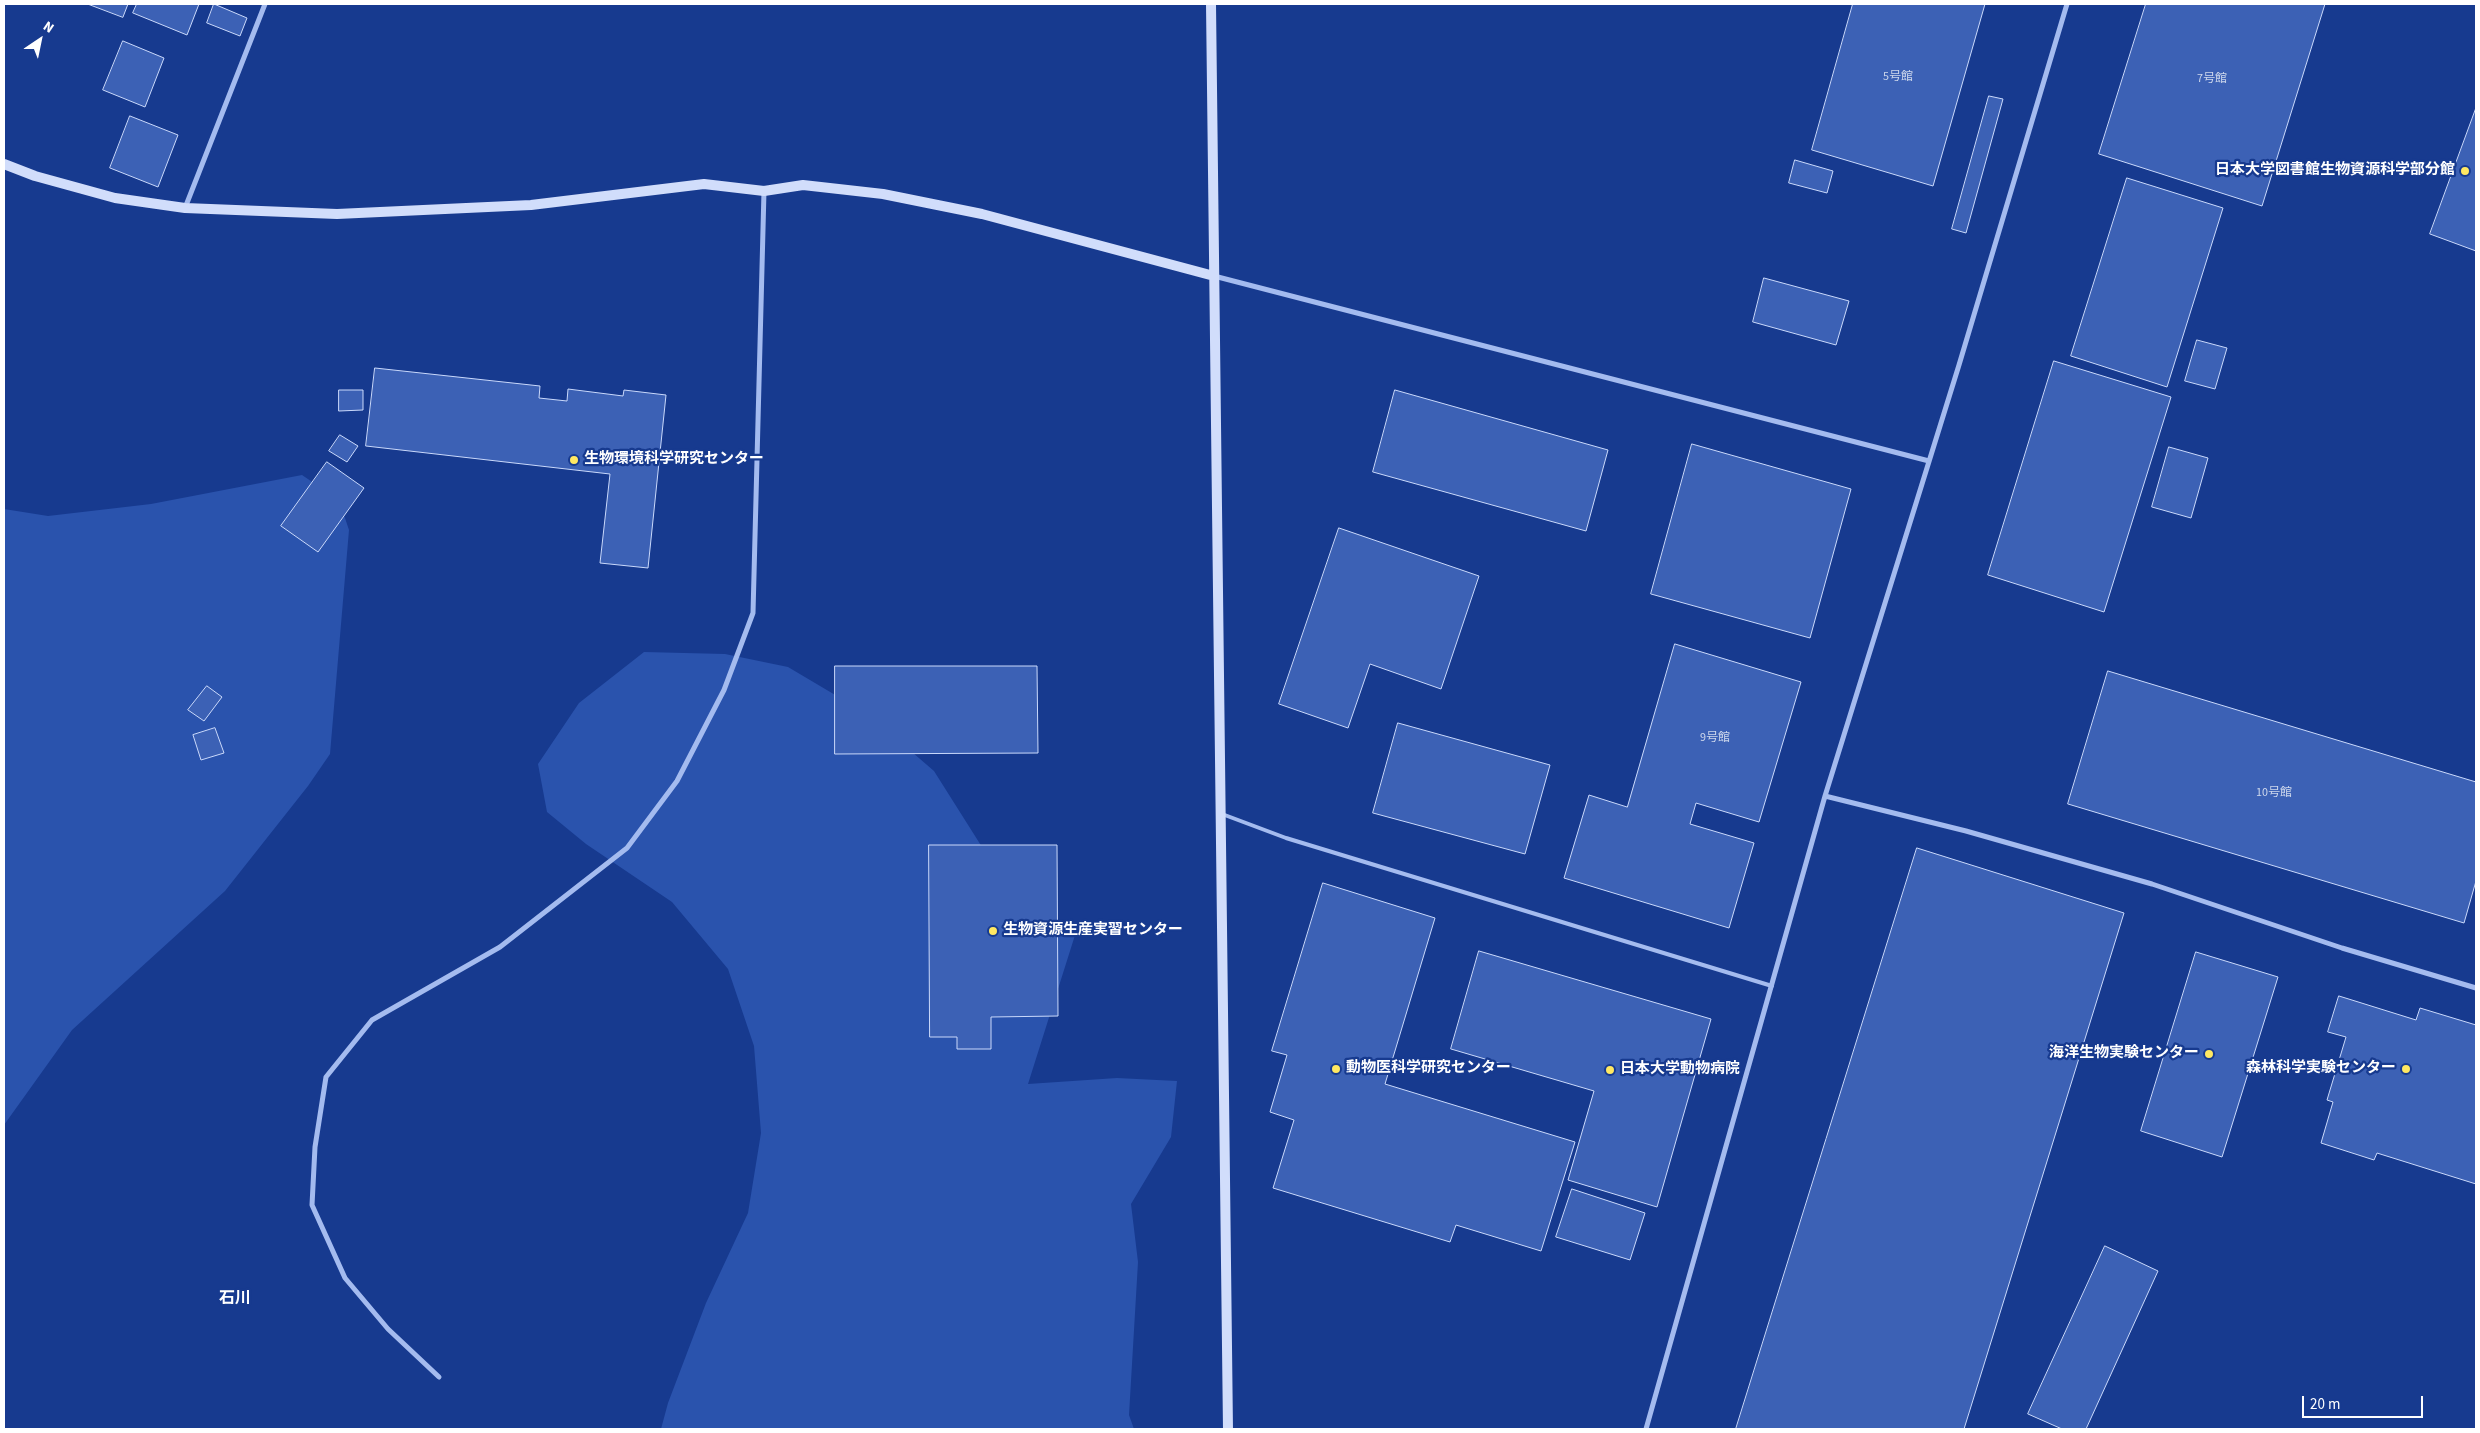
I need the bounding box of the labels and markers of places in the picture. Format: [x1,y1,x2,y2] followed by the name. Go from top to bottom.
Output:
[2215,162,2455,180] place label: 日本大学図書館生物資源科学部分館
[2459,165,2471,177] marker: 日本大学図書館生物資源科学部分館
[584,451,764,469] place label: 生物環境科学研究センター
[568,454,580,466] marker: 生物環境科学研究センター
[1003,922,1183,940] place label: 生物資源生産実習センター
[987,925,999,937] marker: 生物資源生産実習センター
[2049,1045,2199,1063] place label: 海洋生物実験センター
[2203,1048,2215,1060] marker: 海洋生物実験センター
[1346,1060,1511,1078] place label: 動物医科学研究センター
[2246,1060,2396,1078] place label: 森林科学実験センター
[1620,1061,1740,1079] place label: 日本大学動物病院
[1330,1063,1342,1075] marker: 動物医科学研究センター
[2400,1063,2412,1075] marker: 森林科学実験センター
[1604,1064,1616,1076] marker: 日本大学動物病院

